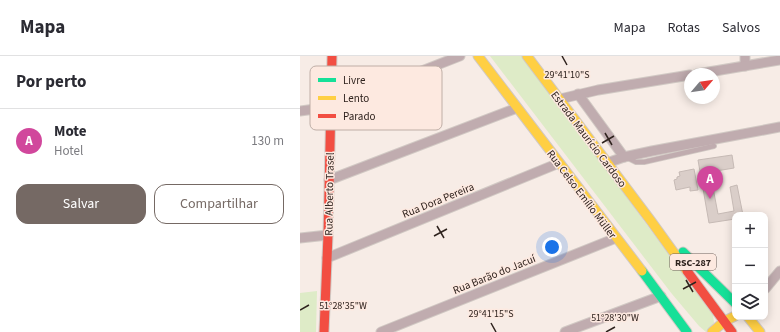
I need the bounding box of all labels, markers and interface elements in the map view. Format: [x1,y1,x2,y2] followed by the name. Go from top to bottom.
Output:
[20,14,65,41] text: Mapa
[614,18,645,38] text: Mapa
[667,18,700,38] text: Rotas
[722,18,760,38] text: Salvos
[310,66,442,130] legend
[544,68,590,82] text: 29°41'10"S
[684,68,720,104] north arrow
[16,70,86,94] text: Por perto
[343,73,366,88] text: Livre
[547,88,630,191] street label: Estrada Maurício Cardoso
[343,91,369,106] text: Lento
[343,109,376,124] text: Parado
[54,121,87,142] text: Mote
[25,132,33,150] text: A
[251,132,284,150] text: 130 m
[54,142,83,160] text: Hotel
[543,147,620,242] street label: Rua Celso Emílio Müller
[321,152,338,236] street label: Rua Alberto Trasel
[697,166,723,199] pin: A
[400,179,476,222] street label: Rua Dora Pereira
[16,184,146,224] button: Salvar
[154,184,284,224] button: Compartilhar
[732,212,768,320] map controls
[732,212,768,248] button: +
[542,237,562,257] your location
[732,248,768,284] button: −
[451,251,538,298] street label: Rua Barão do Jacuí
[670,254,716,270] road number: RSC-287
[732,284,768,320] button: layers
[319,299,367,313] text: 51°28'35"W
[468,307,514,321] text: 29°41'15"S
[591,311,639,325] text: 51°28'30"W

